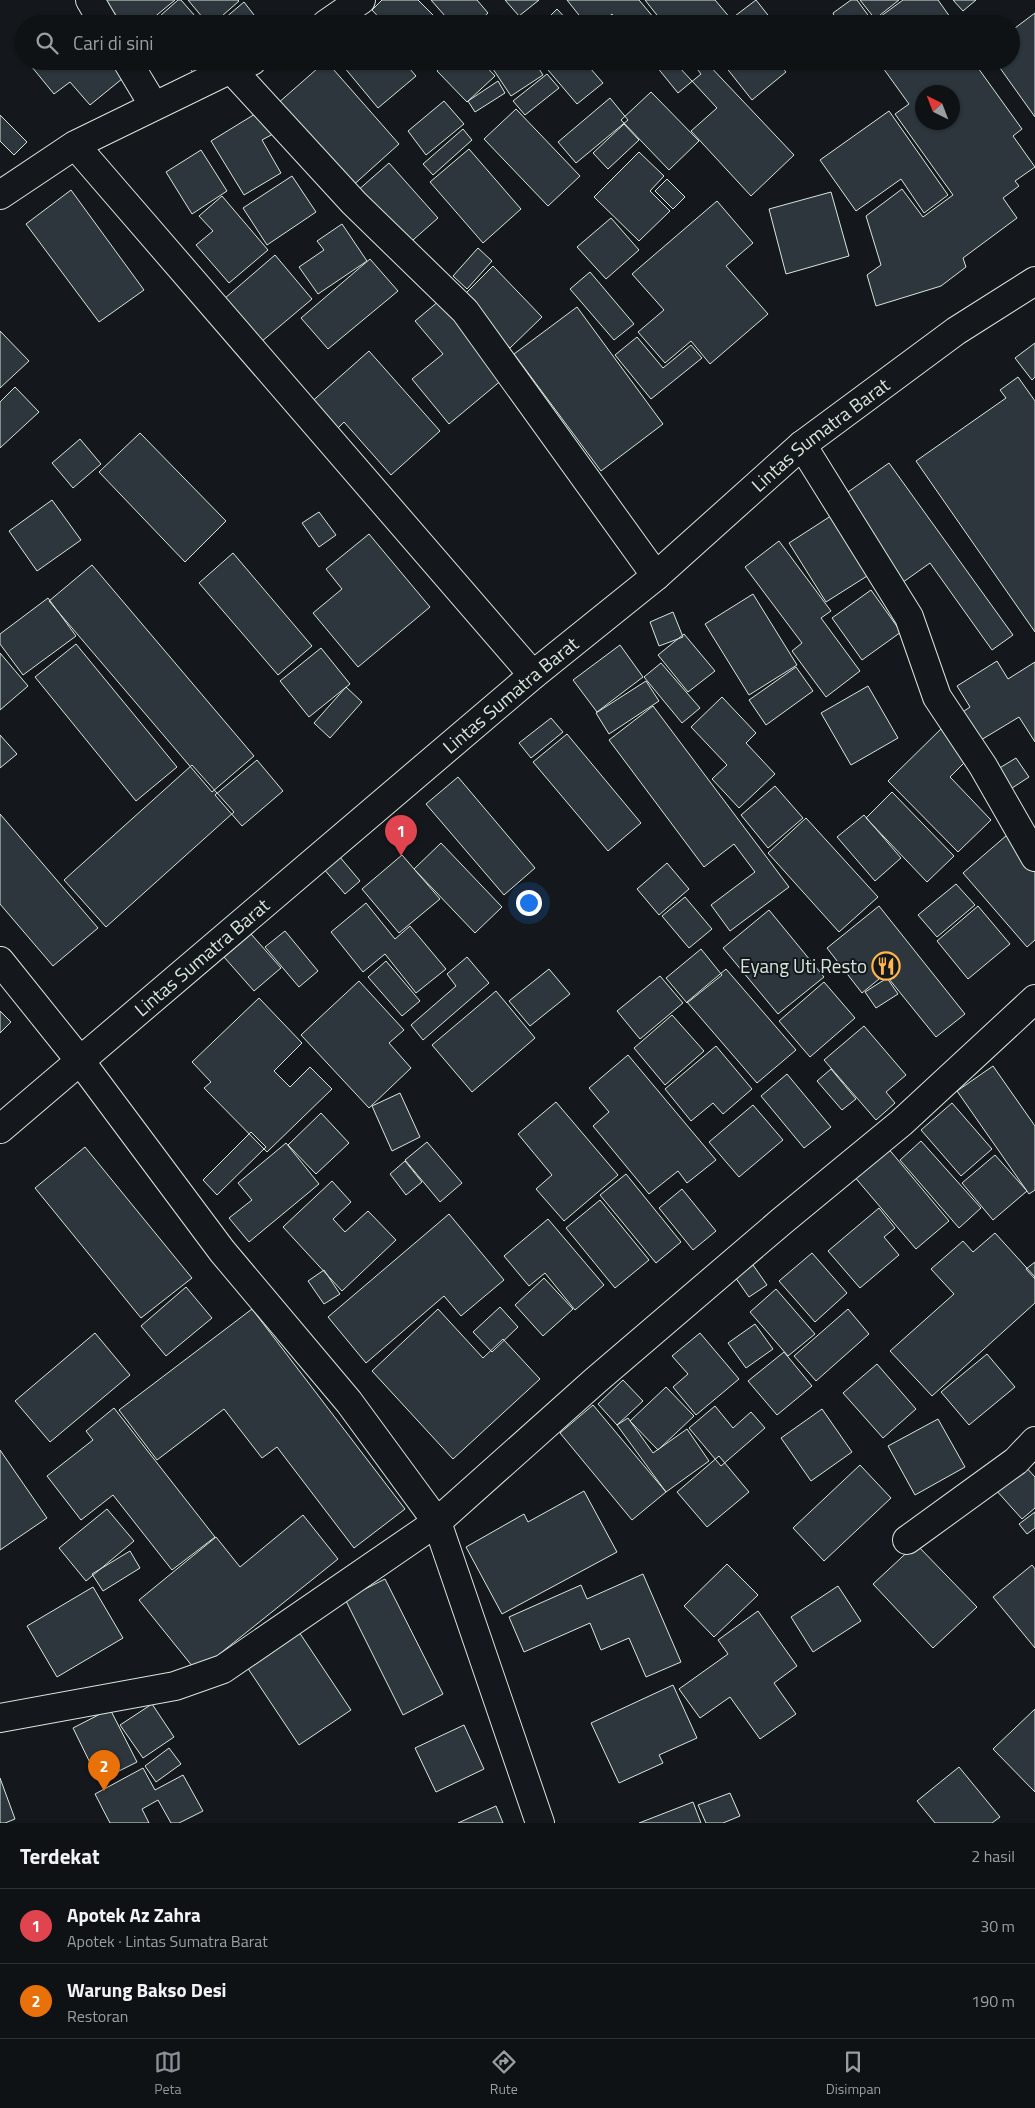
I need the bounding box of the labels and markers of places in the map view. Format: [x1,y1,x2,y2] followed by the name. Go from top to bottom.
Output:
[385,815,417,856] pin: 1
[740,951,867,980] place label: Eyang Uti Resto
[871,951,901,981] restaurant icon: Eyang Uti Resto
[88,1750,120,1791] pin: 2

